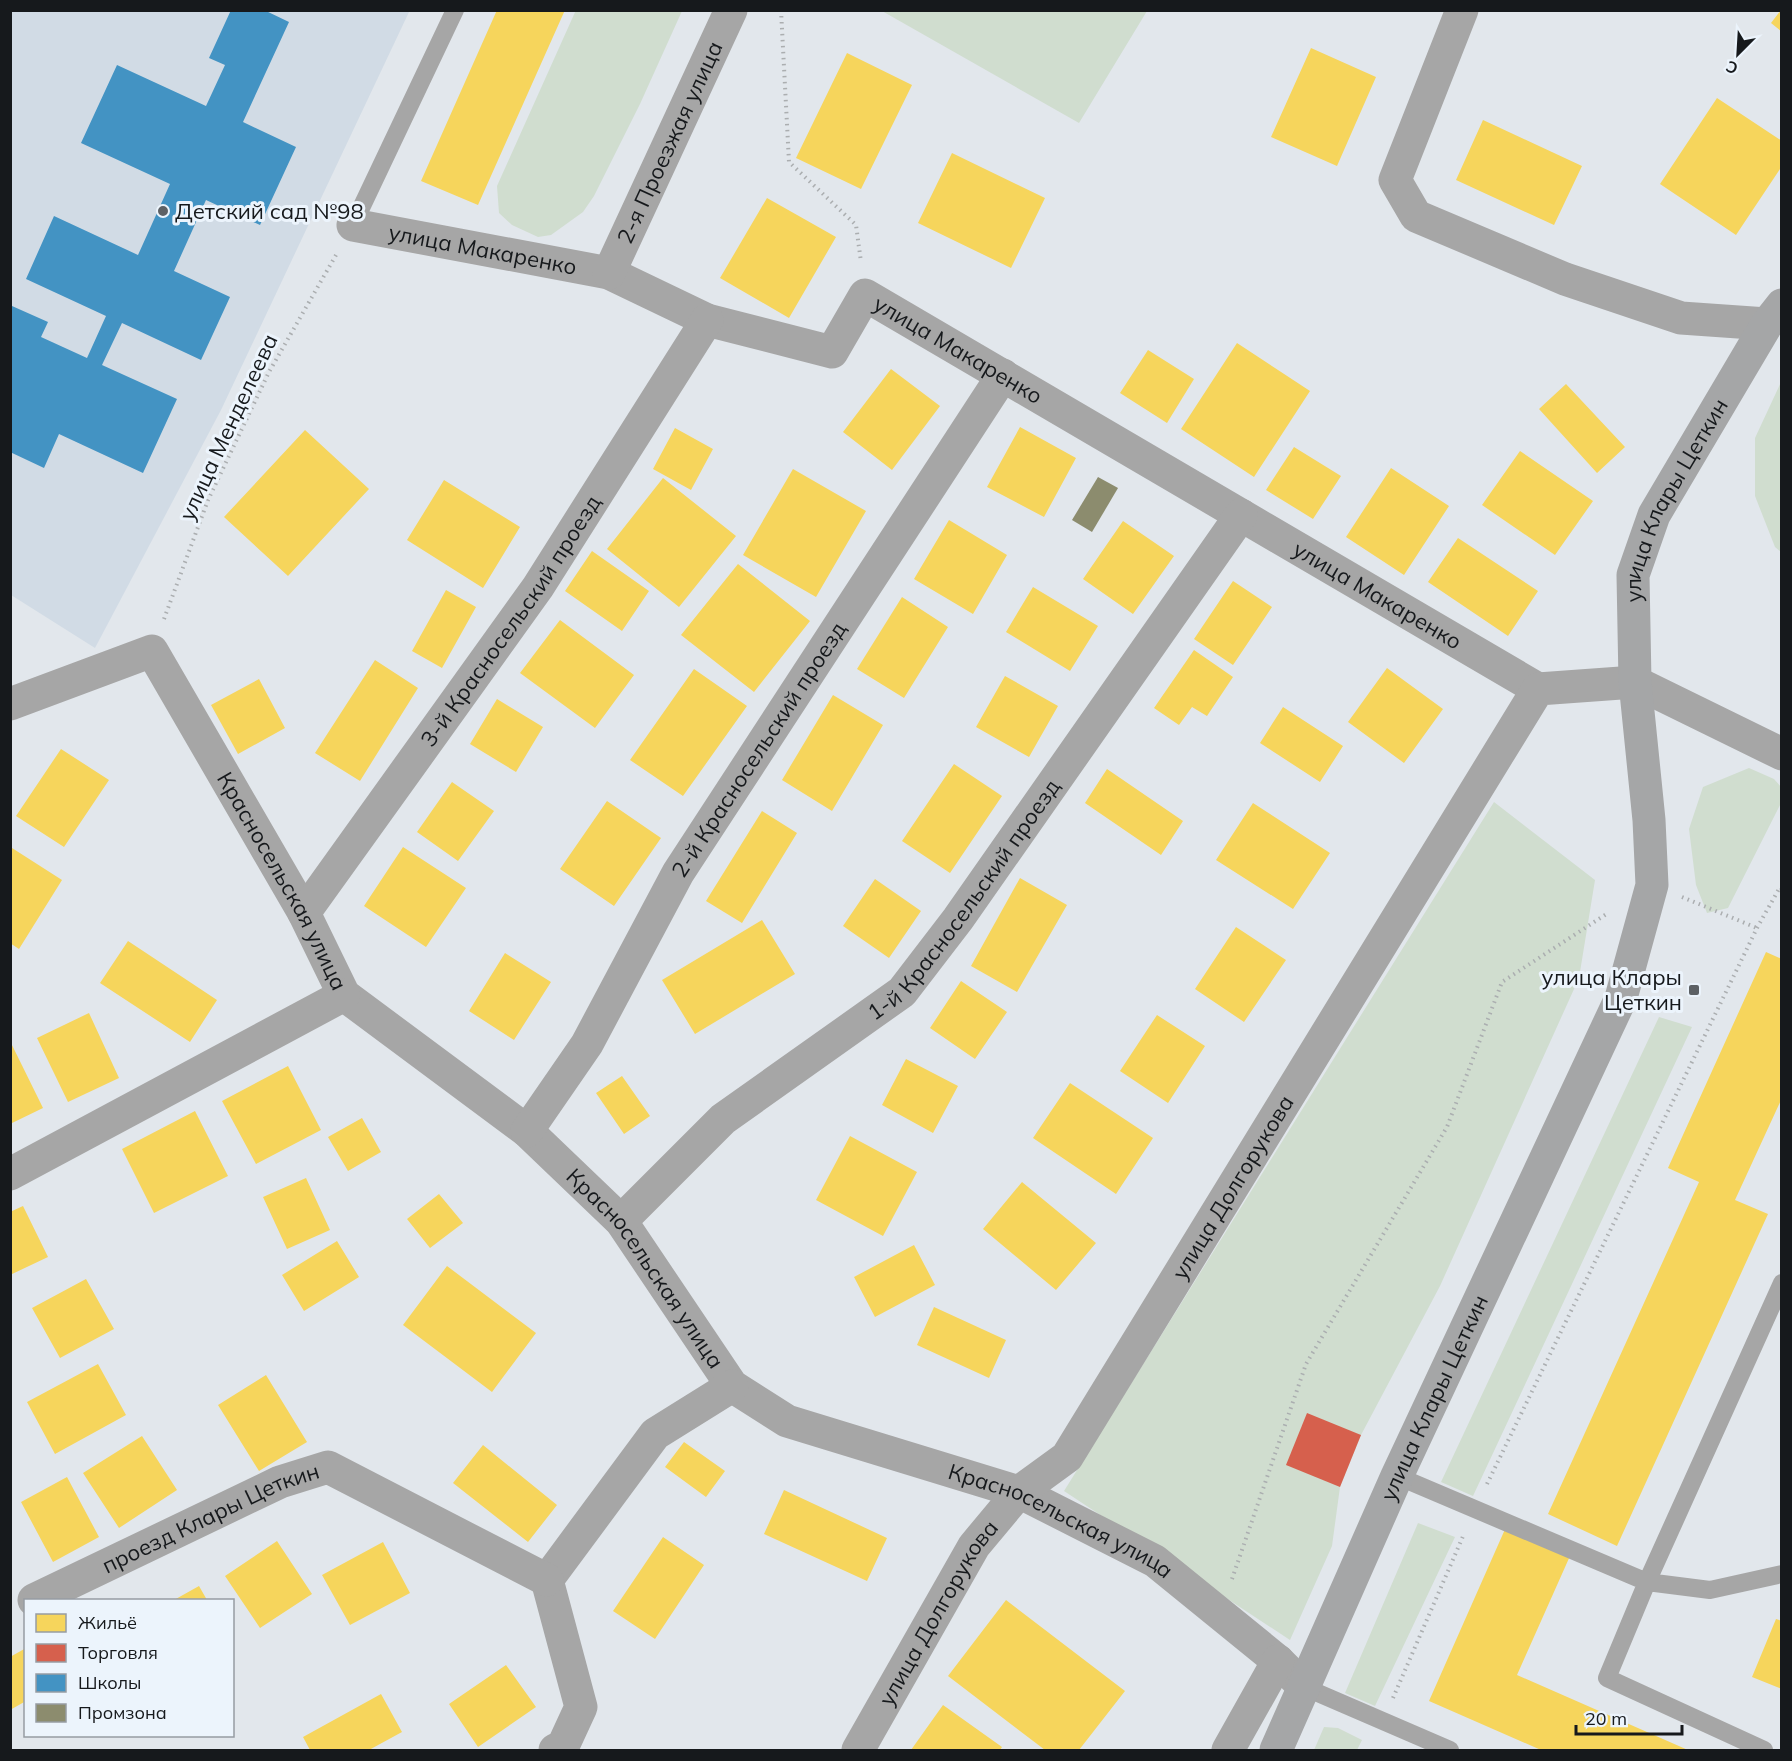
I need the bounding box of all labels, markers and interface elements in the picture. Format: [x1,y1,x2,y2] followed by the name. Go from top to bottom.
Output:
[1708,24,1768,84] north arrow
[611,37,729,248] street label: 2-я Проезжая улица
[1723,56,1741,79] text: С
[175,197,364,225] place label: Детский сад №98
[156,204,170,218] marker: Детский сад №98
[386,218,579,281] street label: улица Макаренко
[869,289,1048,410] street label: улица Макаренко
[172,329,284,525] street label: улица Менделеева
[1619,393,1734,603] street label: улица Клары Цеткин
[414,490,607,752] street label: 3-й Красносельский проезд
[1288,535,1467,655] street label: улица Макаренко
[665,616,852,882] street label: 2-й Красносельский проезд
[211,767,353,995] street label: Красносельская улица
[862,773,1066,1026] street label: 1-й Красносельский проезд
[1542,963,1682,1016] place label: улица Клары Цеткин
[1687,983,1701,997] marker: улица Клары Цеткин
[1165,1090,1300,1284] street label: улица Долгорукова
[560,1162,730,1374] street label: Красносельская улица
[1374,1290,1494,1505] street label: улица Клары Цеткин
[97,1457,323,1579] street label: проезд Клары Цеткин
[945,1457,1179,1584] street label: Красносельская улица
[872,1514,1004,1710] street label: улица Долгорукова
[24,1599,234,1737] legend
[78,1611,137,1634] text: Жильё
[78,1641,158,1664] text: Торговля
[78,1671,141,1694] text: Школы
[1576,1698,1682,1736] scale bar
[78,1701,167,1724] text: Промзона
[1585,1707,1627,1730] text: 20 m

